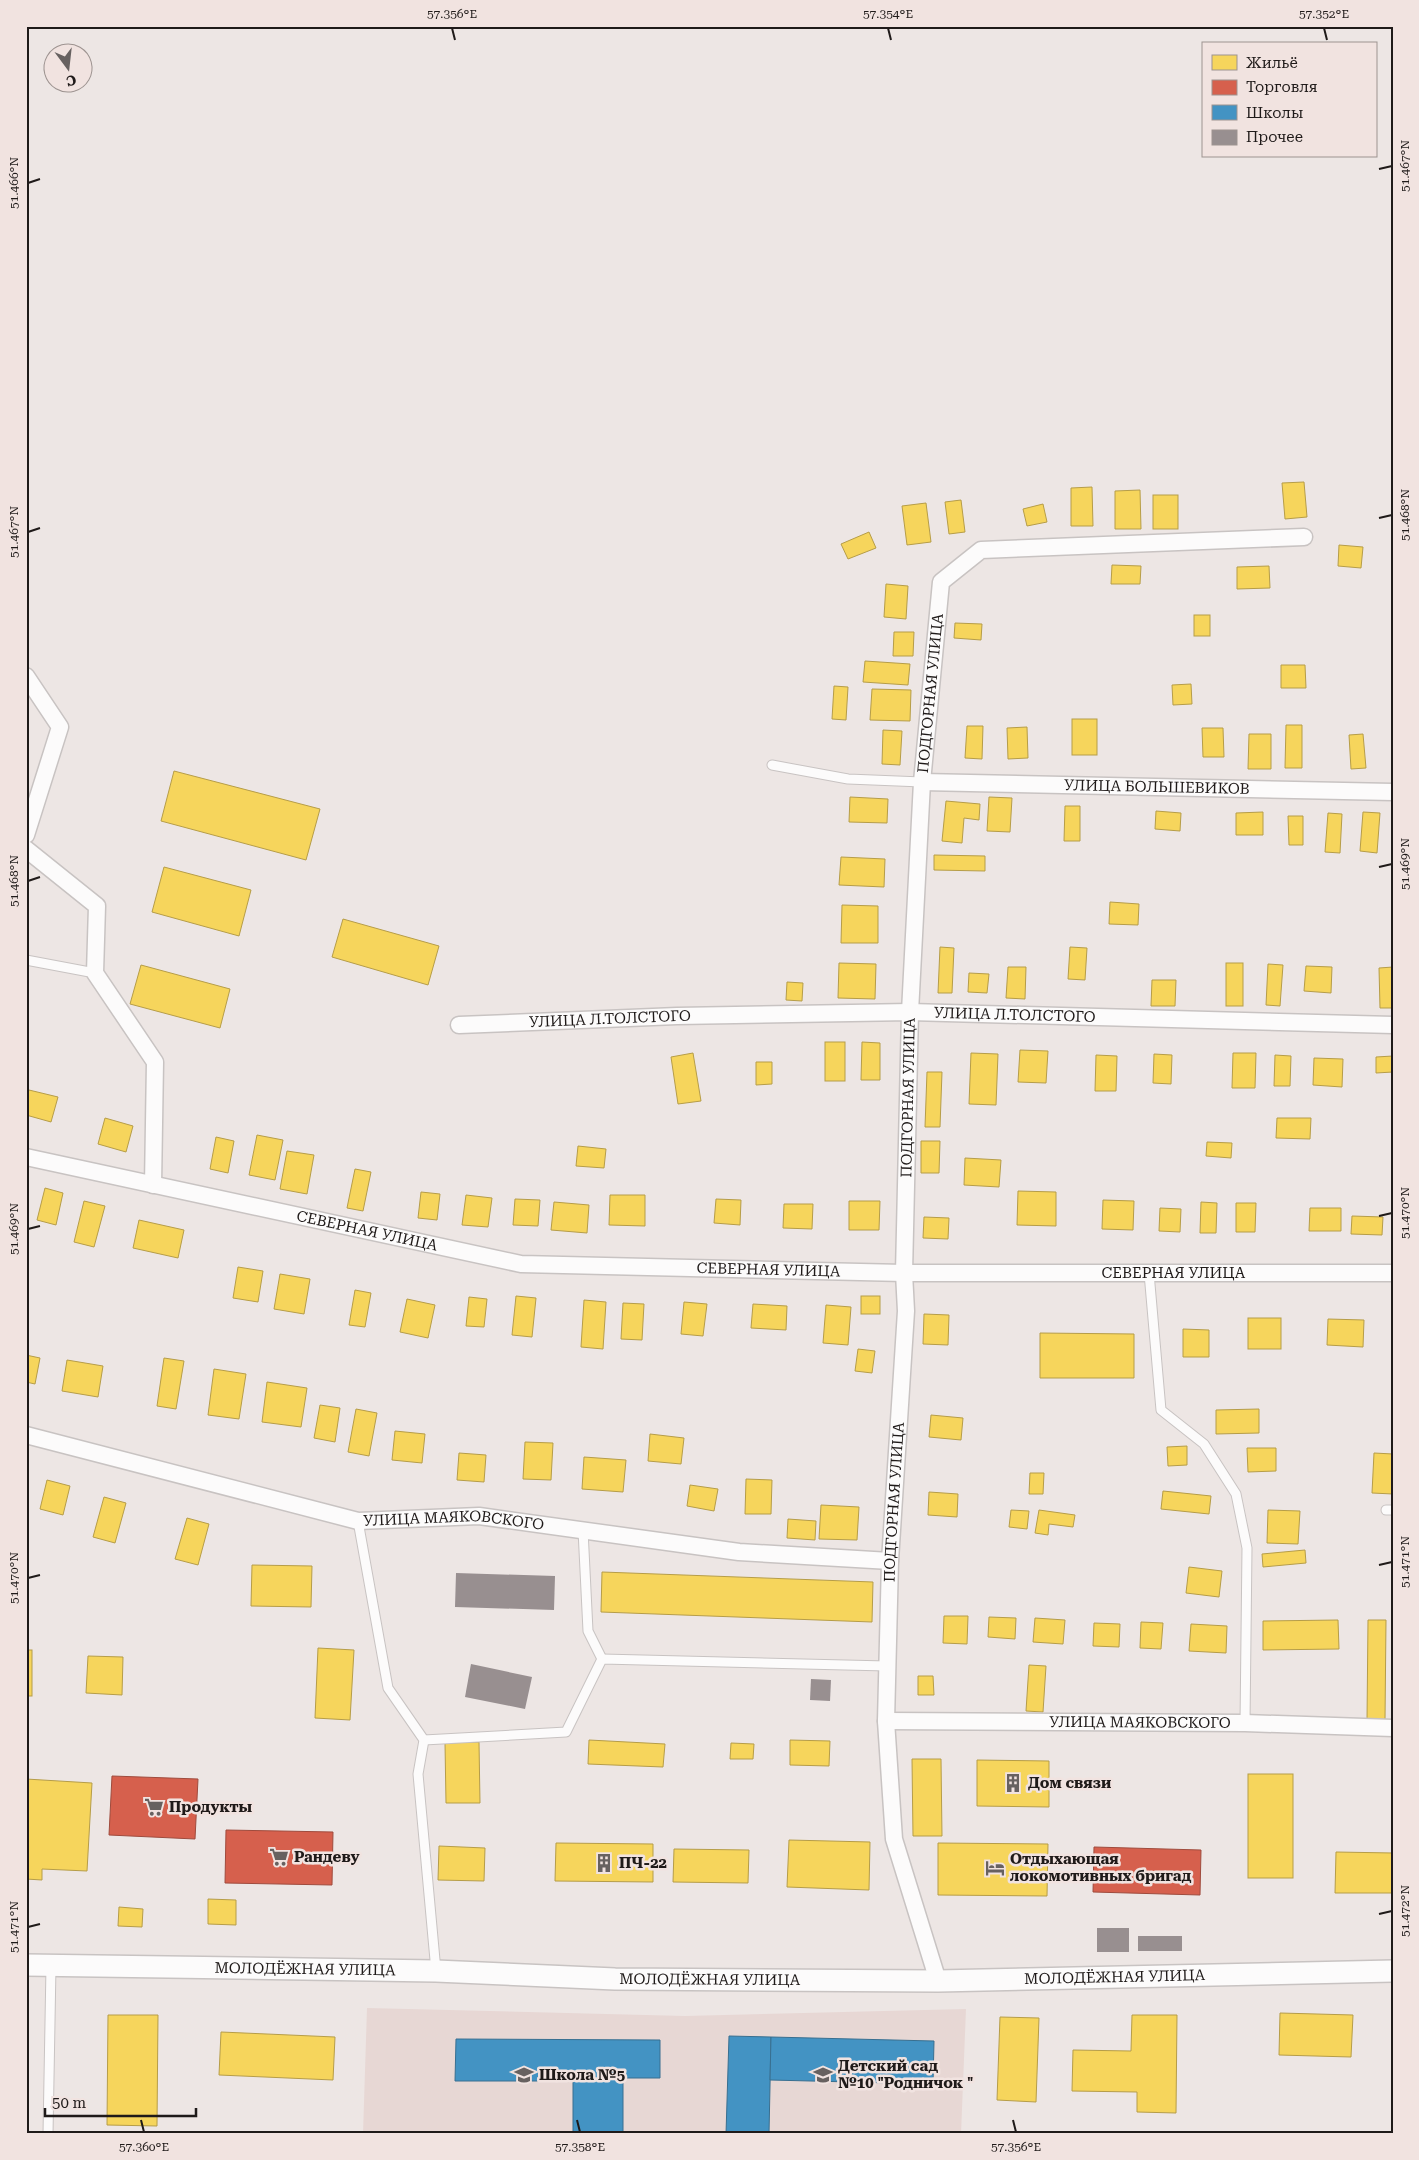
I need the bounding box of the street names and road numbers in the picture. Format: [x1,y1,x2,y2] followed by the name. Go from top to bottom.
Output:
[914,612,947,774] street label: ПОДГОРНАЯ УЛИЦА
[1064,776,1250,798] street label: УЛИЦА БОЛЬШЕВИКОВ
[934,1004,1096,1026] street label: УЛИЦА Л.ТОЛСТОГО
[529,1007,691,1031] street label: УЛИЦА Л.ТОЛСТОГО
[897,1017,919,1178] street label: ПОДГОРНАЯ УЛИЦА
[295,1207,440,1255] street label: СЕВЕРНАЯ УЛИЦА
[696,1259,841,1281] street label: СЕВЕРНАЯ УЛИЦА
[1102,1264,1246,1282] street label: СЕВЕРНАЯ УЛИЦА
[880,1421,908,1582] street label: ПОДГОРНАЯ УЛИЦА
[363,1507,545,1534] street label: УЛИЦА МАЯКОВСКОГО
[1049,1713,1231,1732] street label: УЛИЦА МАЯКОВСКОГО
[214,1959,396,1979] street label: МОЛОДЁЖНАЯ УЛИЦА
[1024,1966,1206,1988] street label: МОЛОДЁЖНАЯ УЛИЦА
[619,1970,801,1989] street label: МОЛОДЁЖНАЯ УЛИЦА

